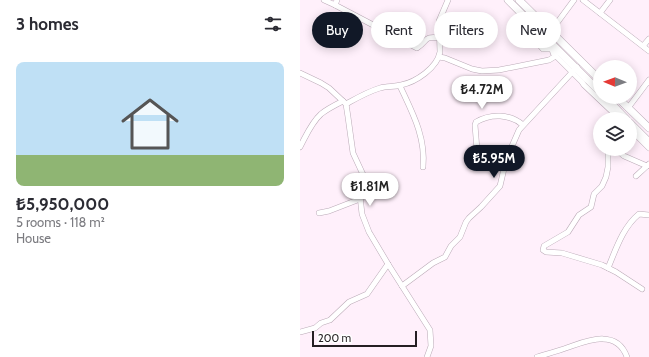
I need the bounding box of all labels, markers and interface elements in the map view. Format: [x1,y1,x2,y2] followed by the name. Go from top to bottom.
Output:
[312,12,363,48] chip: Buy
[371,12,426,48] chip: Rent
[434,12,498,48] chip: Filters
[506,12,561,48] chip: New
[262,13,284,35] icon: filters
[16,14,79,34] text: 3 homes
[593,60,637,104] north arrow
[593,60,637,156] map controls
[449,76,515,110] pin: ₺4.72M
[460,81,504,97] text: ₺4.72M
[114,88,186,160] icon: home
[593,112,637,156] button: layers
[461,145,527,179] pin: ₺5.95M
[473,150,515,166] text: ₺5.95M
[337,173,403,207] pin: ₺1.81M
[351,178,389,194] text: ₺1.81M
[16,194,109,214] text: ₺5,950,000
[16,214,105,230] text: 5 rooms · 118 m²
[16,230,51,246] text: House
[312,329,417,348] scale bar
[318,331,351,345] text: 200 m

